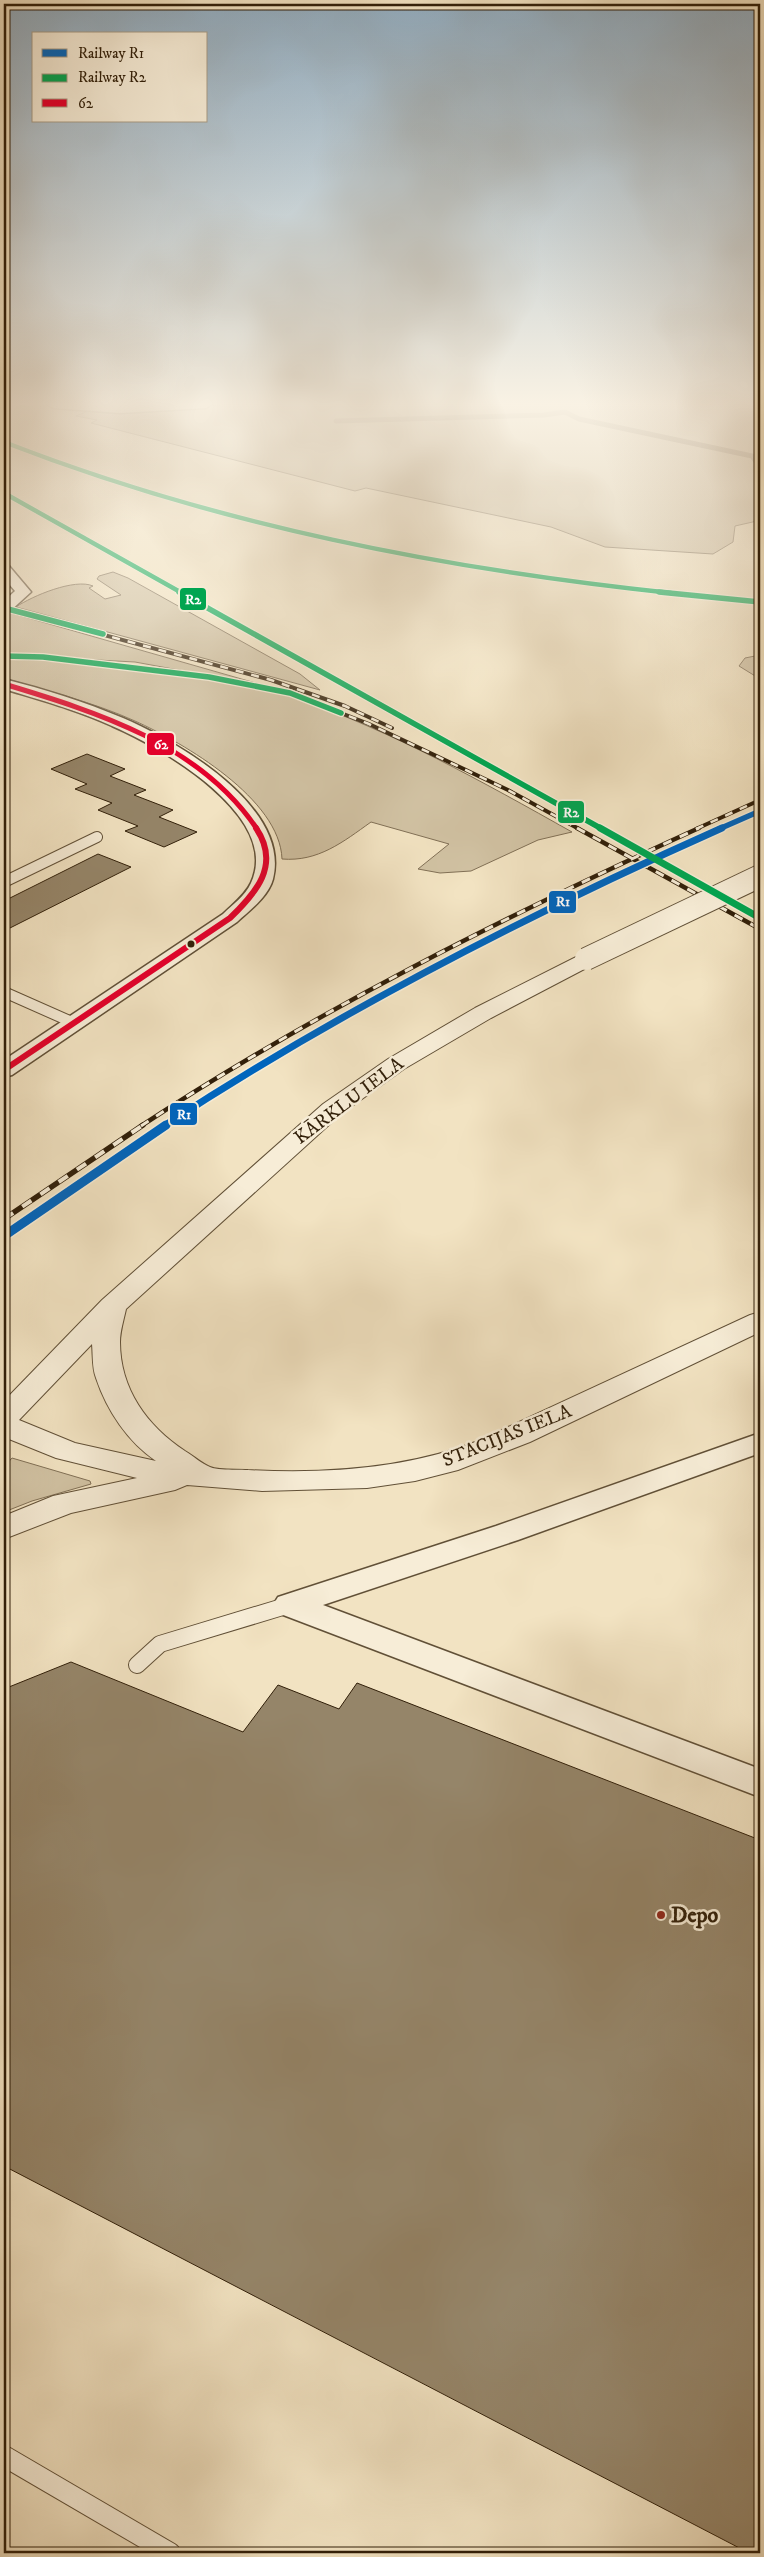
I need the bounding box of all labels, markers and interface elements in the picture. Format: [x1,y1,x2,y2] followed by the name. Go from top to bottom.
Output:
[32,32,208,122] legend
[78,44,144,63] text: Railway R1
[78,68,147,87] text: Railway R2
[78,94,94,113] text: 62
[179,587,207,611] line badge: R2
[185,591,202,609] text: R2
[146,732,175,756] line badge: 62
[154,736,169,754] text: 62
[557,800,585,824] line badge: R2
[563,804,580,822] text: R2
[548,890,577,914] line badge: R1
[556,893,570,911] text: R1
[186,939,196,949] unlabelled marker
[290,1052,409,1150] street label: KĀRKLU IELA
[169,1102,198,1126] line badge: R1
[177,1106,191,1124] text: R1
[439,1399,576,1472] street label: STACIJAS IELA
[671,1902,719,1929] place label: Depo
[655,1909,667,1921] marker: Depo

